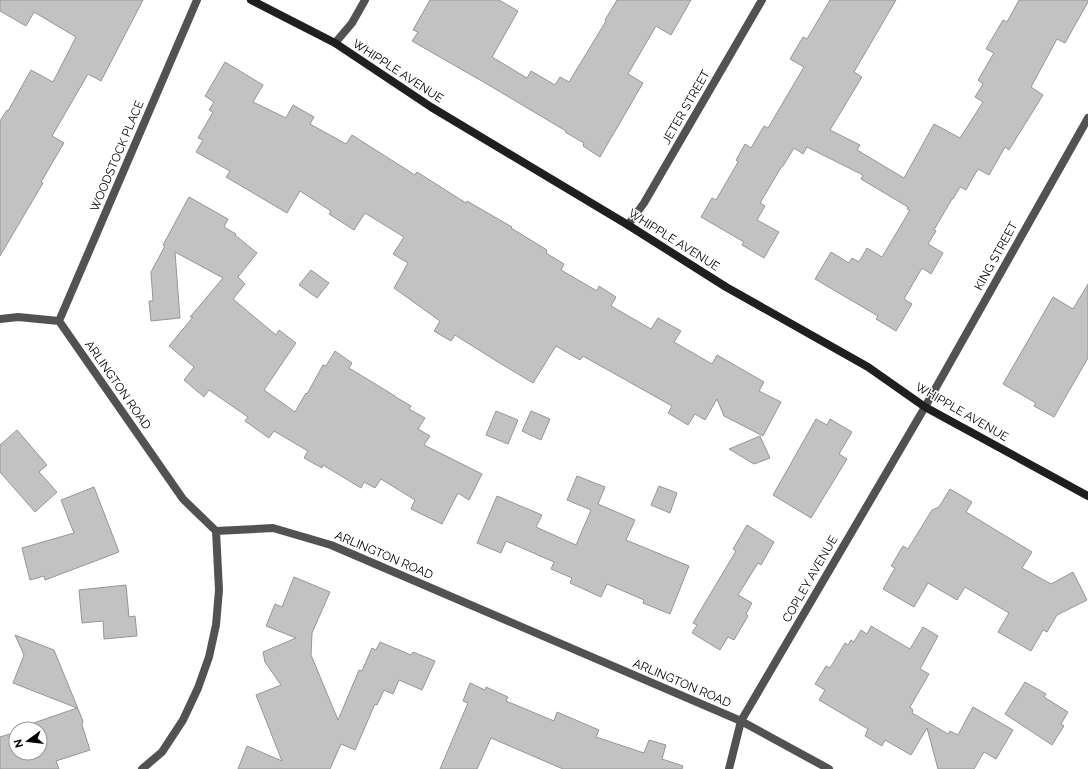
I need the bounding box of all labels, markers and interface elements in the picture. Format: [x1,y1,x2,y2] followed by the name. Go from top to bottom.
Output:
[350,37,446,105] street label: WHIPPLE AVENUE
[659,67,713,146] street label: JETER STREET
[87,99,147,213] street label: WOODSTOCK PLACE
[626,206,722,274] street label: WHIPPLE AVENUE
[971,219,1021,293] street label: KING STREET
[82,338,154,432] street label: ARLINGTON ROAD
[913,380,1011,444] street label: WHIPPLE AVENUE
[333,528,436,582] street label: ARLINGTON ROAD
[780,533,840,625] street label: COPLEY AVENUE
[631,656,734,710] street label: ARLINGTON ROAD
[8,721,48,761] north arrow
[11,738,26,749] text: N

